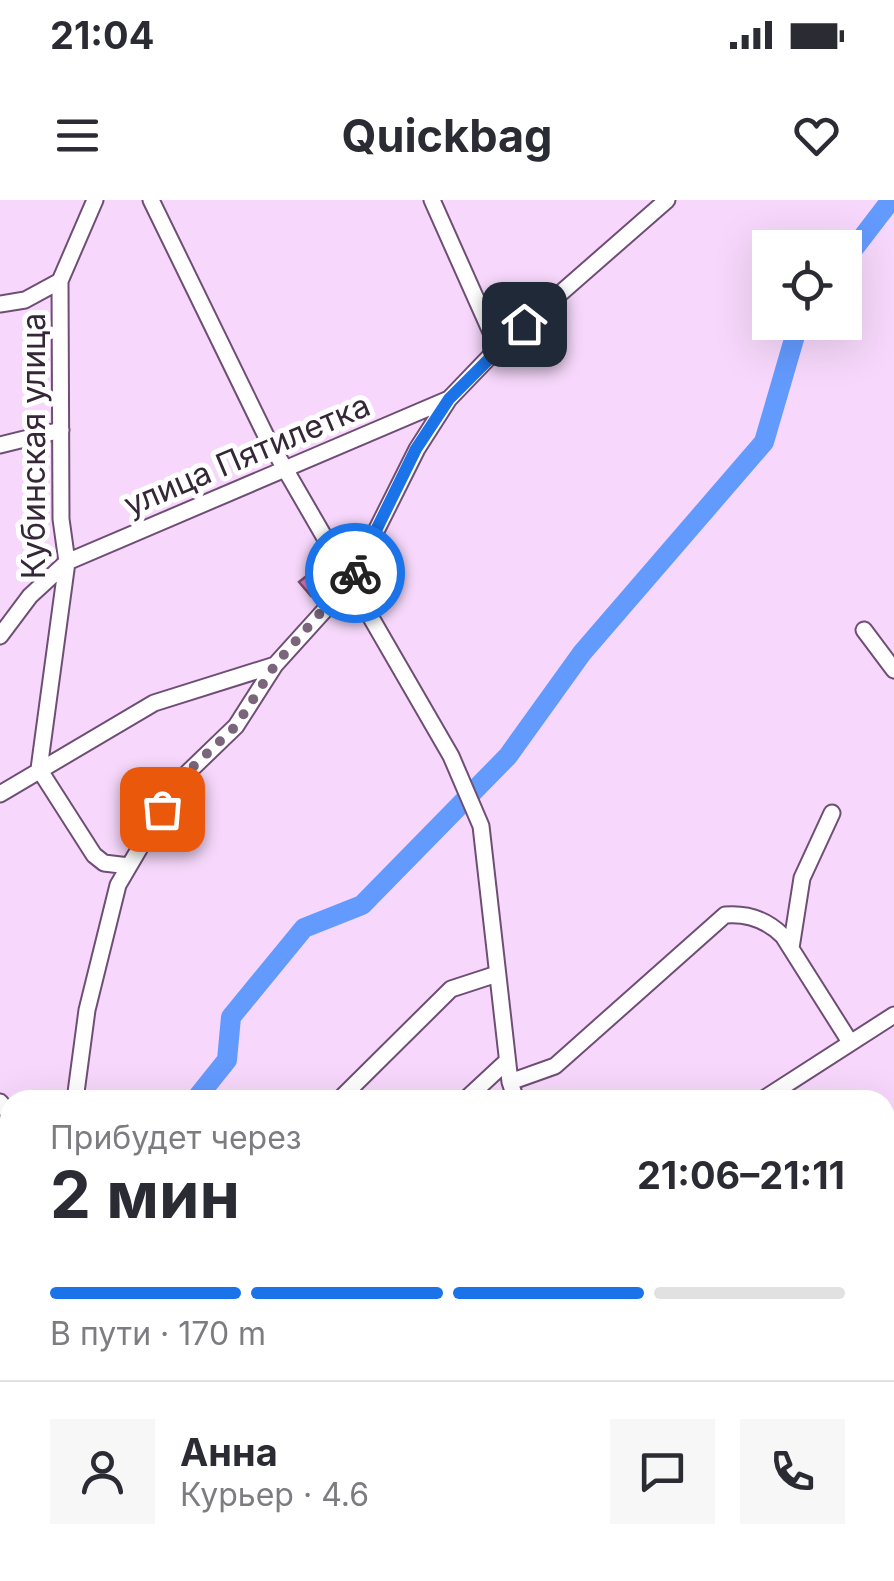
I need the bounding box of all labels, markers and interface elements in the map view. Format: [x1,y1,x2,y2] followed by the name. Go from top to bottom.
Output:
[50,12,154,58] text: 21:04
[50,108,105,163] icon: menu
[341,108,553,163] text: Quickbag
[789,108,844,163] icon: heart
[752,230,862,340] map controls
[752,230,862,340] button: locate
[482,282,567,367] pin
[497,297,552,352] icon: home
[14,313,53,579] street label: Кубинская улица
[118,385,376,524] street label: улица Пятилетка
[305,523,405,623] courier
[328,546,383,601] icon: bike
[120,767,205,852] pin
[135,782,190,837] icon: bag
[50,1118,302,1157] text: Прибудет через
[637,1152,845,1198] text: 21:06–21:11
[50,1155,240,1234] text: 2 мин
[50,1314,266,1353] text: В пути · 170 m
[50,1419,155,1524] button: person
[610,1419,715,1524] button: chat
[740,1419,845,1524] button: phone
[180,1429,278,1475] text: Анна
[180,1475,369,1514] text: Курьер · 4.6

